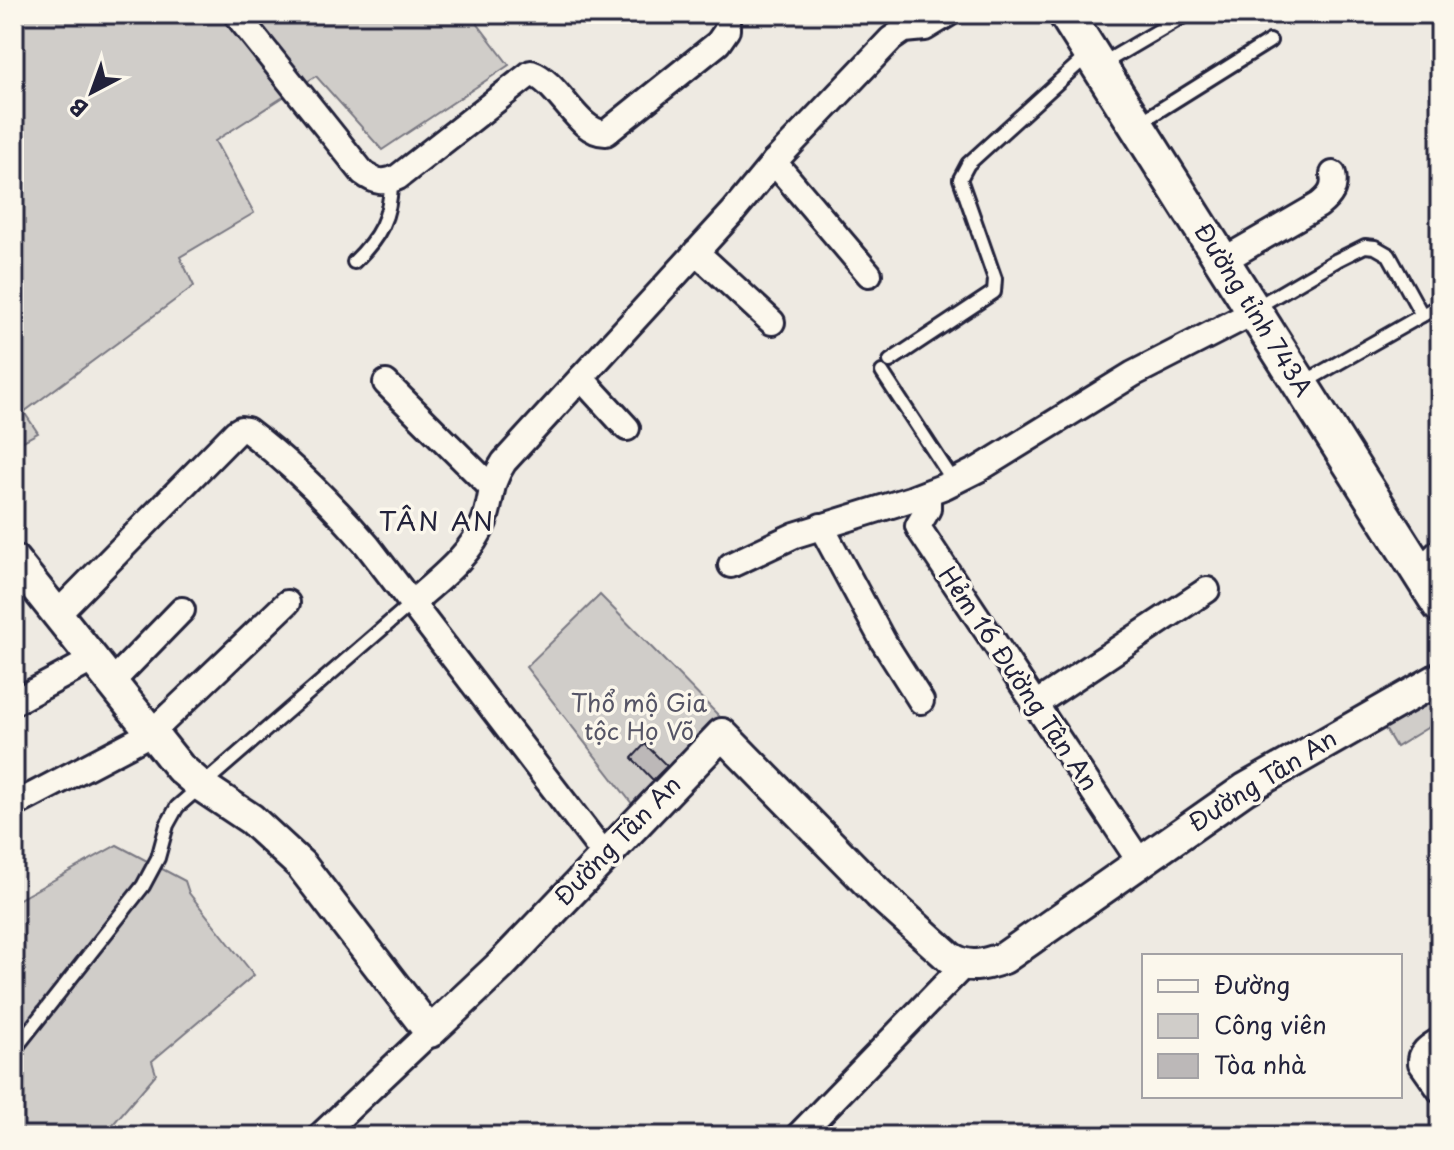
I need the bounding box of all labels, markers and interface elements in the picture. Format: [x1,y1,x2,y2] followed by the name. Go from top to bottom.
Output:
[52,52,132,132] north arrow
[61,91,94,126] text: B
[1187,215,1323,403] street label: Đường tỉnh 743A
[379,501,495,540] district label: TÂN AN
[931,558,1108,797] street label: Hẻm 16 Đường Tân An
[571,684,707,748] park label: Thổ mộ Gia tộc Họ Võ
[1181,719,1343,839] street label: Đường Tân An
[545,766,688,913] street label: Đường Tân An
[1142,954,1402,1098] legend
[1214,966,1290,1002] text: Đường
[1214,1006,1327,1042] text: Công viên
[1214,1046,1306,1082] text: Tòa nhà

